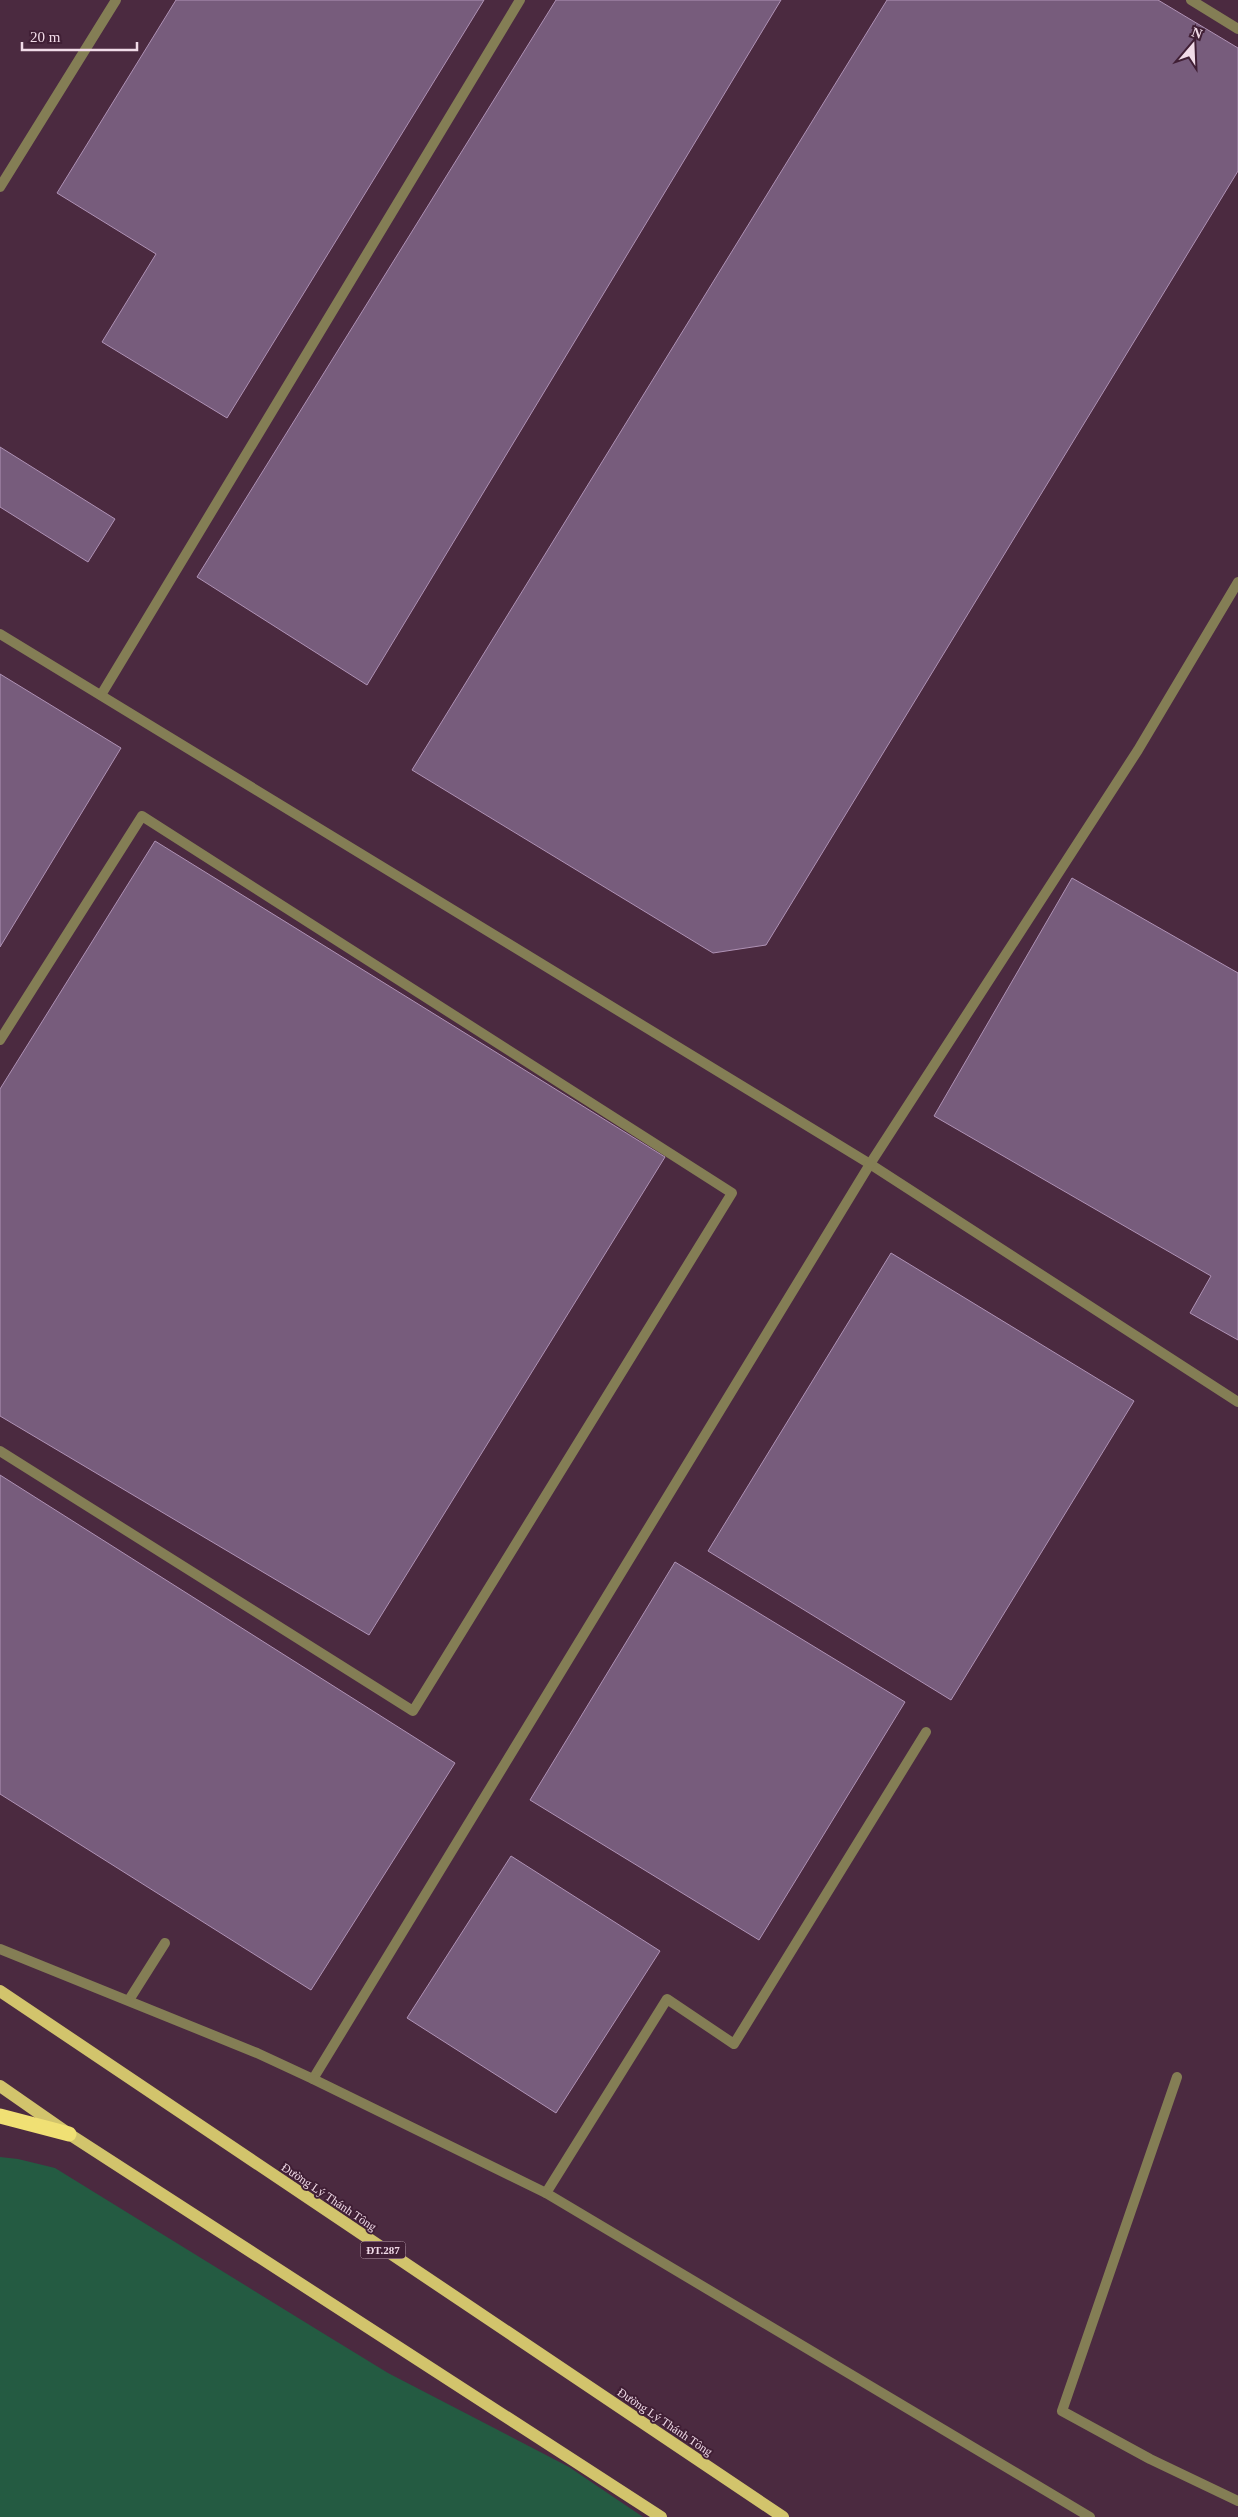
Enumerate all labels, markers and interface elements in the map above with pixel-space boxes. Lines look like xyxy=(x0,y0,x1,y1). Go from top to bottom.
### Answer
scale bar xyxy=(22,20,138,52)
north arrow xyxy=(1168,20,1218,70)
text: N xyxy=(1190,24,1204,42)
text: 20 m xyxy=(30,29,61,45)
street label: Đường Lý Thánh Tông xyxy=(279,2160,379,2234)
road number: ĐT.287 xyxy=(360,2242,406,2258)
street label: Đường Lý Thánh Tông xyxy=(615,2385,715,2459)

